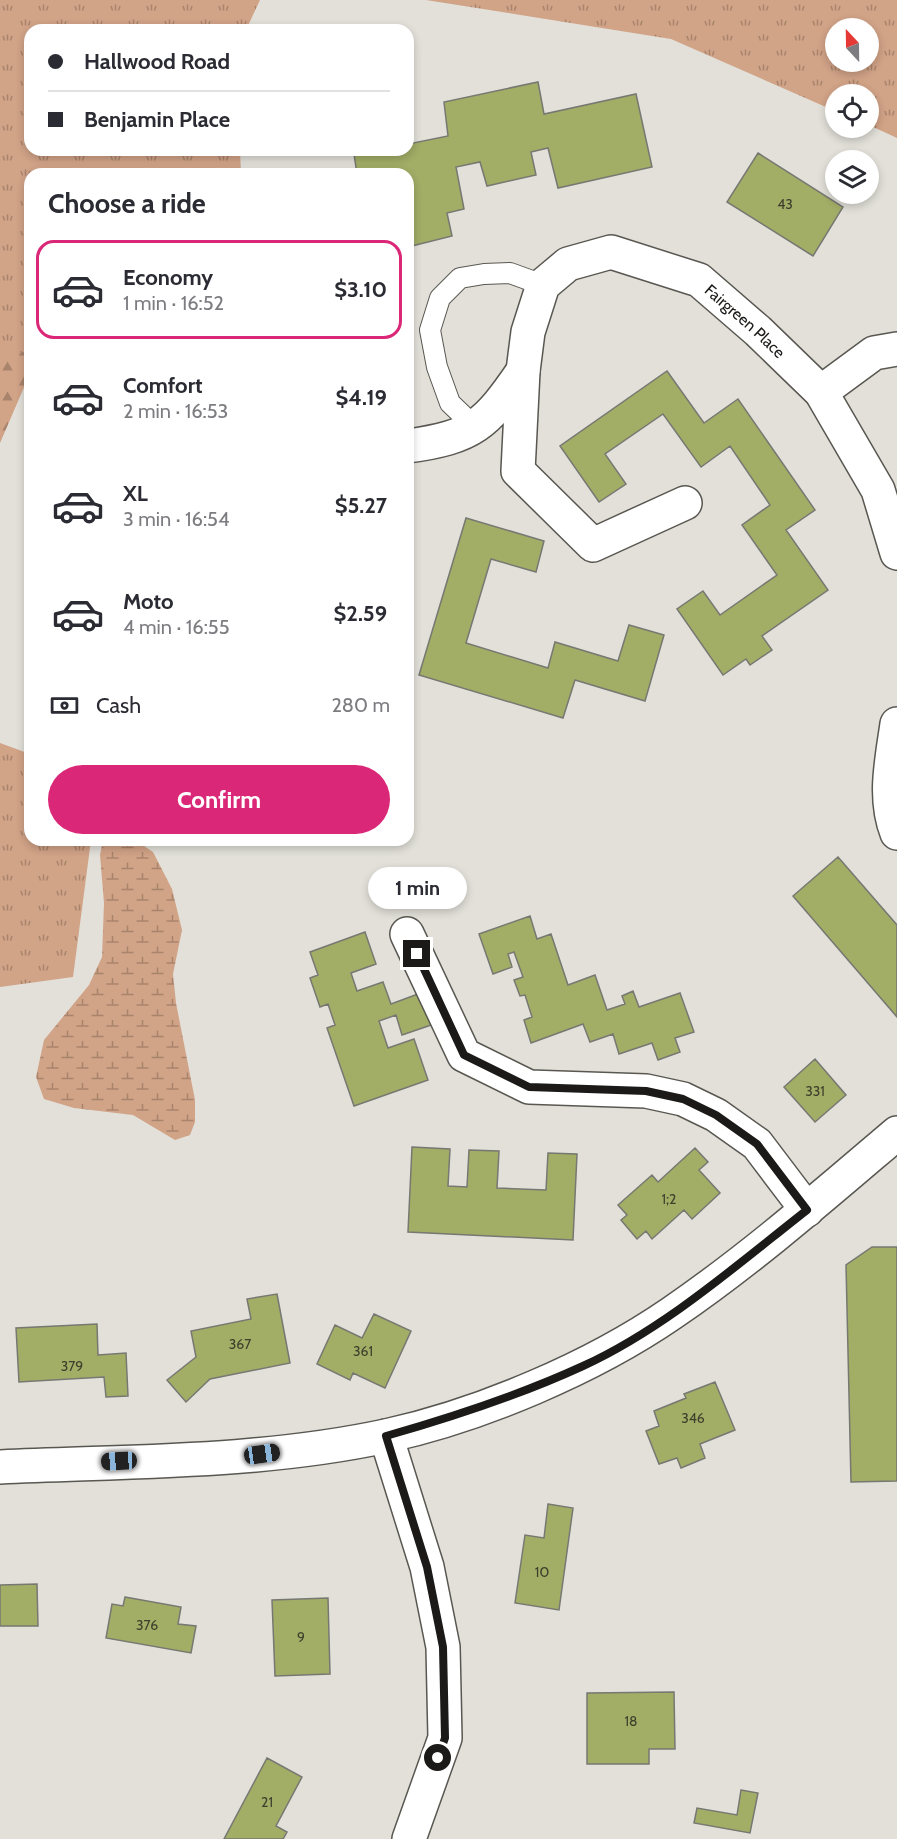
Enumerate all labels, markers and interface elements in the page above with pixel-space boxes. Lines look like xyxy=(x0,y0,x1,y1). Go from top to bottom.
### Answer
north arrow xyxy=(825,18,879,72)
map controls xyxy=(825,18,879,204)
text: Hallwood Road xyxy=(84,48,230,75)
button: locate xyxy=(825,84,879,138)
text: Benjamin Place xyxy=(84,106,230,133)
button: layers xyxy=(825,150,879,204)
text: Choose a ride xyxy=(48,187,206,220)
house number: 43 xyxy=(777,195,793,213)
icon: car xyxy=(51,263,105,317)
text: Economy xyxy=(123,264,213,291)
text: $3.10 xyxy=(334,276,387,303)
street label: Fairgreen Place xyxy=(701,280,789,362)
text: 1 min · 16:52 xyxy=(123,291,224,315)
icon: car xyxy=(51,371,105,425)
text: Comfort xyxy=(123,372,202,399)
text: $4.19 xyxy=(336,384,387,411)
text: 2 min · 16:53 xyxy=(123,399,228,423)
icon: car xyxy=(51,479,105,533)
text: XL xyxy=(123,480,148,507)
text: $5.27 xyxy=(335,492,387,519)
text: 3 min · 16:54 xyxy=(123,507,229,531)
icon: car xyxy=(51,587,105,641)
text: Moto xyxy=(123,588,174,615)
text: $2.59 xyxy=(334,600,387,627)
text: 4 min · 16:55 xyxy=(123,615,229,639)
icon: cash xyxy=(48,689,81,722)
text: Cash xyxy=(96,692,141,719)
text: 280 m xyxy=(331,693,390,717)
button: Confirm xyxy=(48,765,390,834)
callout: 1 min xyxy=(368,867,466,909)
text: 1 min xyxy=(395,876,440,900)
route end xyxy=(403,940,430,967)
house number: 331 xyxy=(805,1082,825,1100)
house number: 1;2 xyxy=(662,1190,676,1208)
house number: 367 xyxy=(229,1335,251,1353)
house number: 361 xyxy=(353,1342,373,1360)
house number: 379 xyxy=(61,1357,83,1375)
house number: 346 xyxy=(681,1409,705,1427)
car xyxy=(243,1443,281,1465)
car xyxy=(101,1451,137,1471)
house number: 10 xyxy=(535,1563,549,1581)
house number: 376 xyxy=(136,1616,158,1634)
house number: 9 xyxy=(297,1628,305,1646)
house number: 18 xyxy=(624,1712,638,1730)
route start xyxy=(424,1744,451,1771)
house number: 21 xyxy=(261,1793,273,1811)

